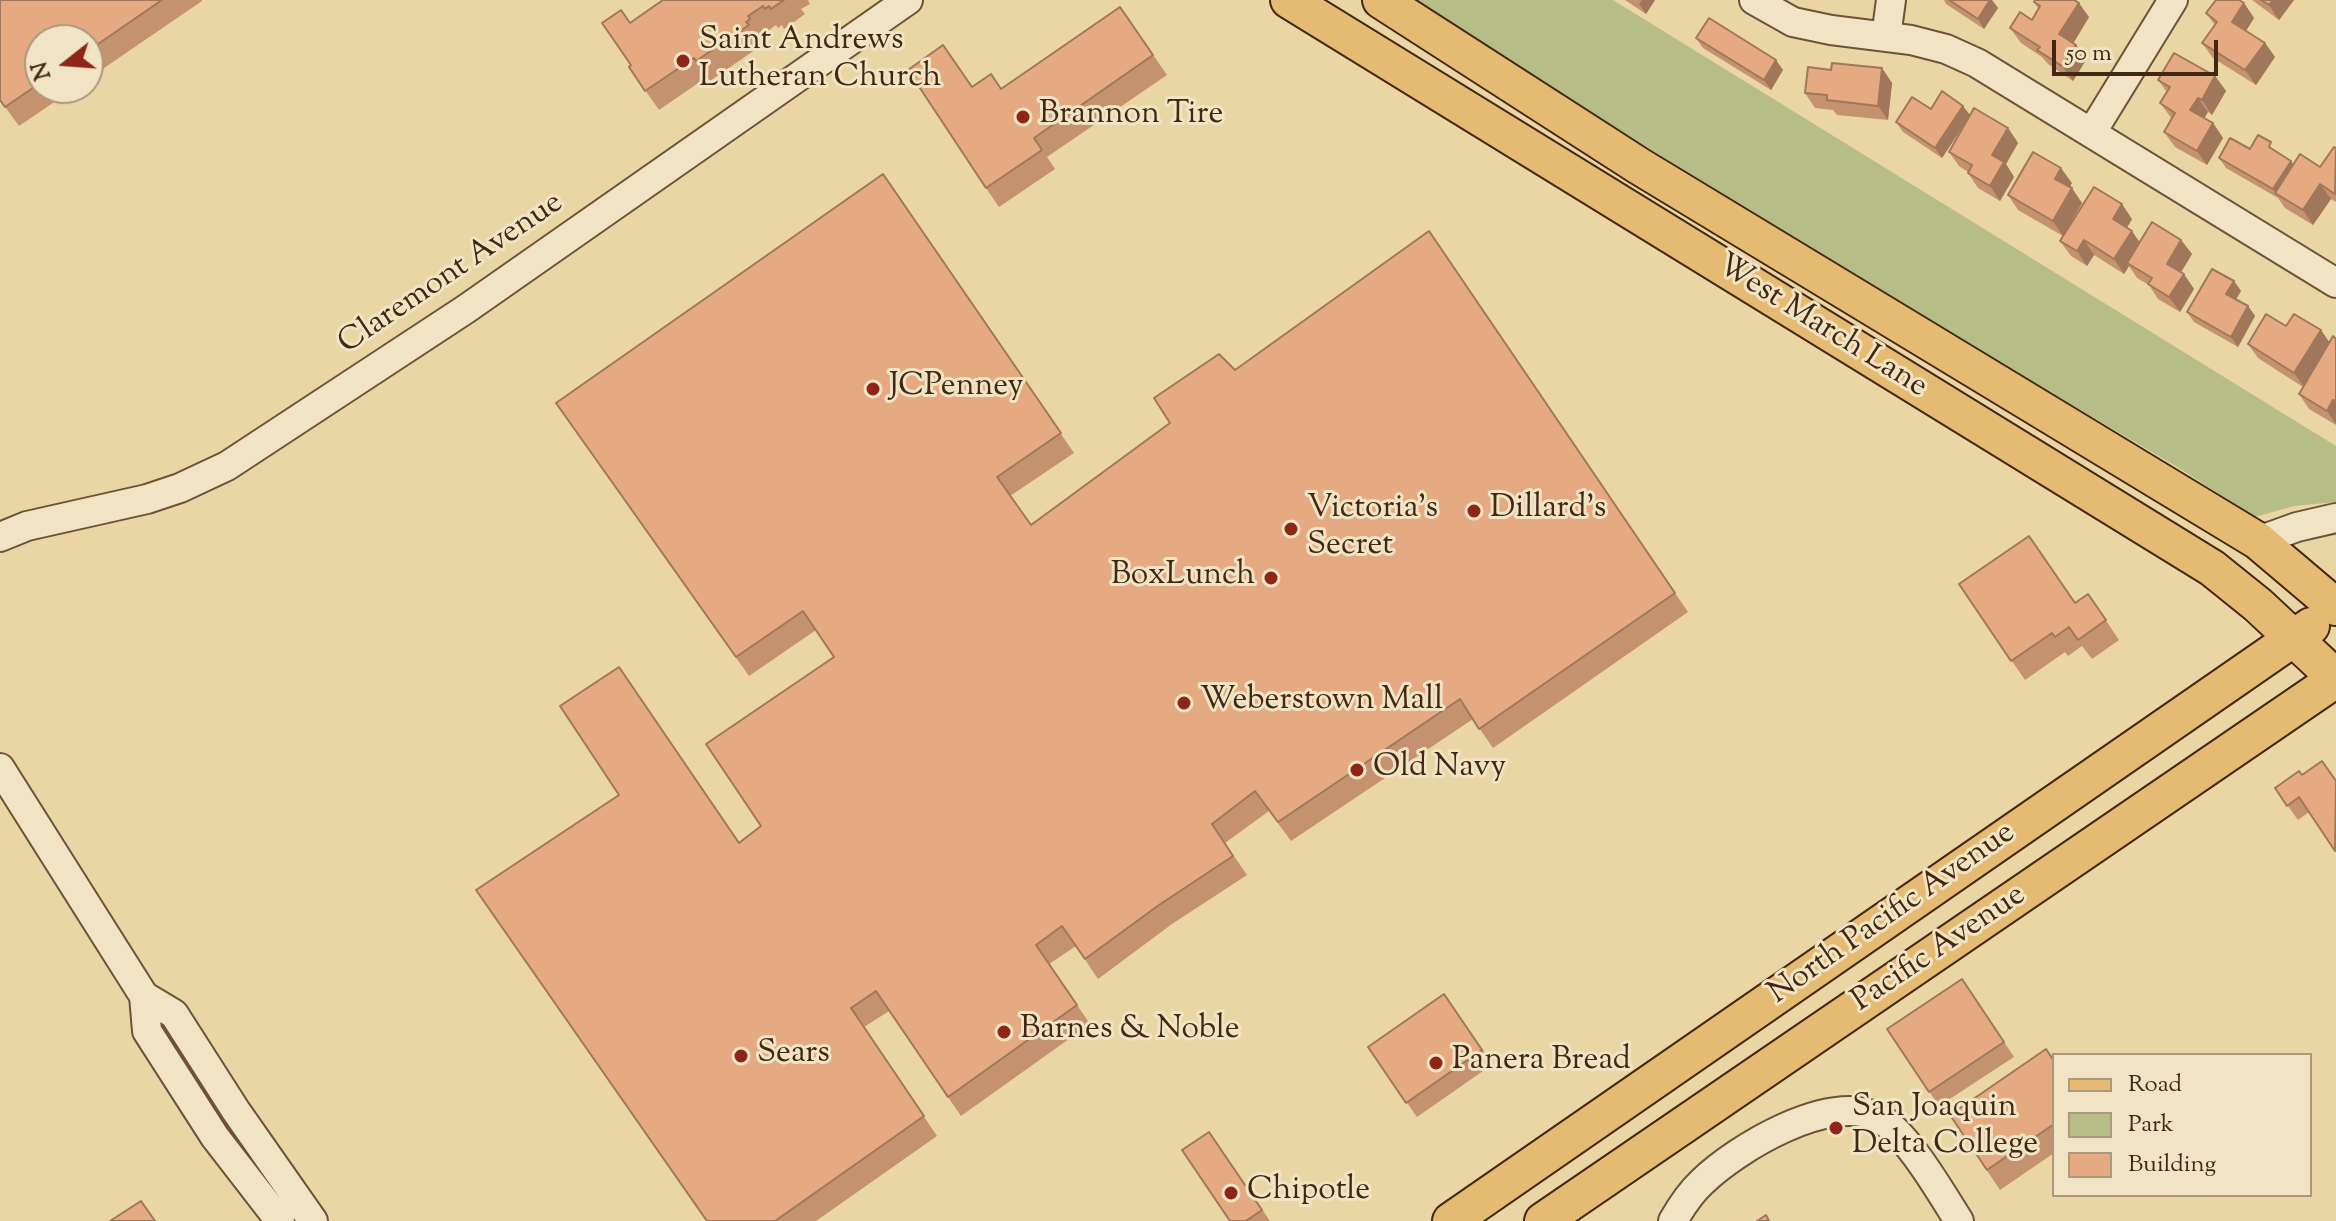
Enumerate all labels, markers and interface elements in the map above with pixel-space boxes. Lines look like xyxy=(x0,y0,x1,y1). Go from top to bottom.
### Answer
north arrow xyxy=(24,24,104,104)
place label: Saint Andrews Lutheran Church xyxy=(699,24,941,99)
scale bar xyxy=(2056,24,2222,74)
text: 50 m xyxy=(2066,37,2112,71)
marker: Saint Andrews Lutheran Church xyxy=(674,52,692,70)
text: N xyxy=(25,57,61,84)
place label: Brannon Tire xyxy=(1039,98,1223,136)
marker: Brannon Tire xyxy=(1014,108,1032,126)
street label: Claremont Avenue xyxy=(332,186,572,364)
street label: West March Lane xyxy=(1709,248,1933,408)
place label: JCPenney xyxy=(889,370,1024,408)
marker: JCPenney xyxy=(864,380,882,398)
place label: Victoria's Secret xyxy=(1307,492,1438,567)
place label: Dillard's xyxy=(1490,492,1606,530)
marker: Dillard's xyxy=(1465,502,1483,520)
marker: Victoria's Secret xyxy=(1282,520,1300,538)
place label: BoxLunch xyxy=(1111,559,1255,597)
marker: BoxLunch xyxy=(1262,569,1280,587)
place label: Weberstown Mall xyxy=(1200,684,1443,722)
marker: Weberstown Mall xyxy=(1175,694,1193,712)
place label: Old Navy xyxy=(1373,751,1506,789)
marker: Old Navy xyxy=(1348,761,1366,779)
street label: North Pacific Avenue xyxy=(1762,815,2024,1015)
street label: Pacific Avenue xyxy=(1846,878,2034,1022)
place label: Barnes & Noble xyxy=(1020,1013,1240,1051)
marker: Barnes & Noble xyxy=(995,1023,1013,1041)
place label: Sears xyxy=(757,1037,830,1075)
place label: Panera Bread xyxy=(1452,1044,1631,1082)
marker: Sears xyxy=(732,1047,750,1065)
legend xyxy=(2052,1053,2312,1197)
marker: Panera Bread xyxy=(1427,1054,1445,1072)
text: Road xyxy=(2128,1068,2182,1102)
place label: San Joaquin Delta College xyxy=(1852,1091,2038,1166)
text: Park xyxy=(2128,1108,2174,1142)
marker: San Joaquin Delta College xyxy=(1827,1119,1845,1137)
text: Building xyxy=(2128,1148,2216,1182)
place label: Chipotle xyxy=(1247,1174,1370,1212)
marker: Chipotle xyxy=(1222,1184,1240,1202)

